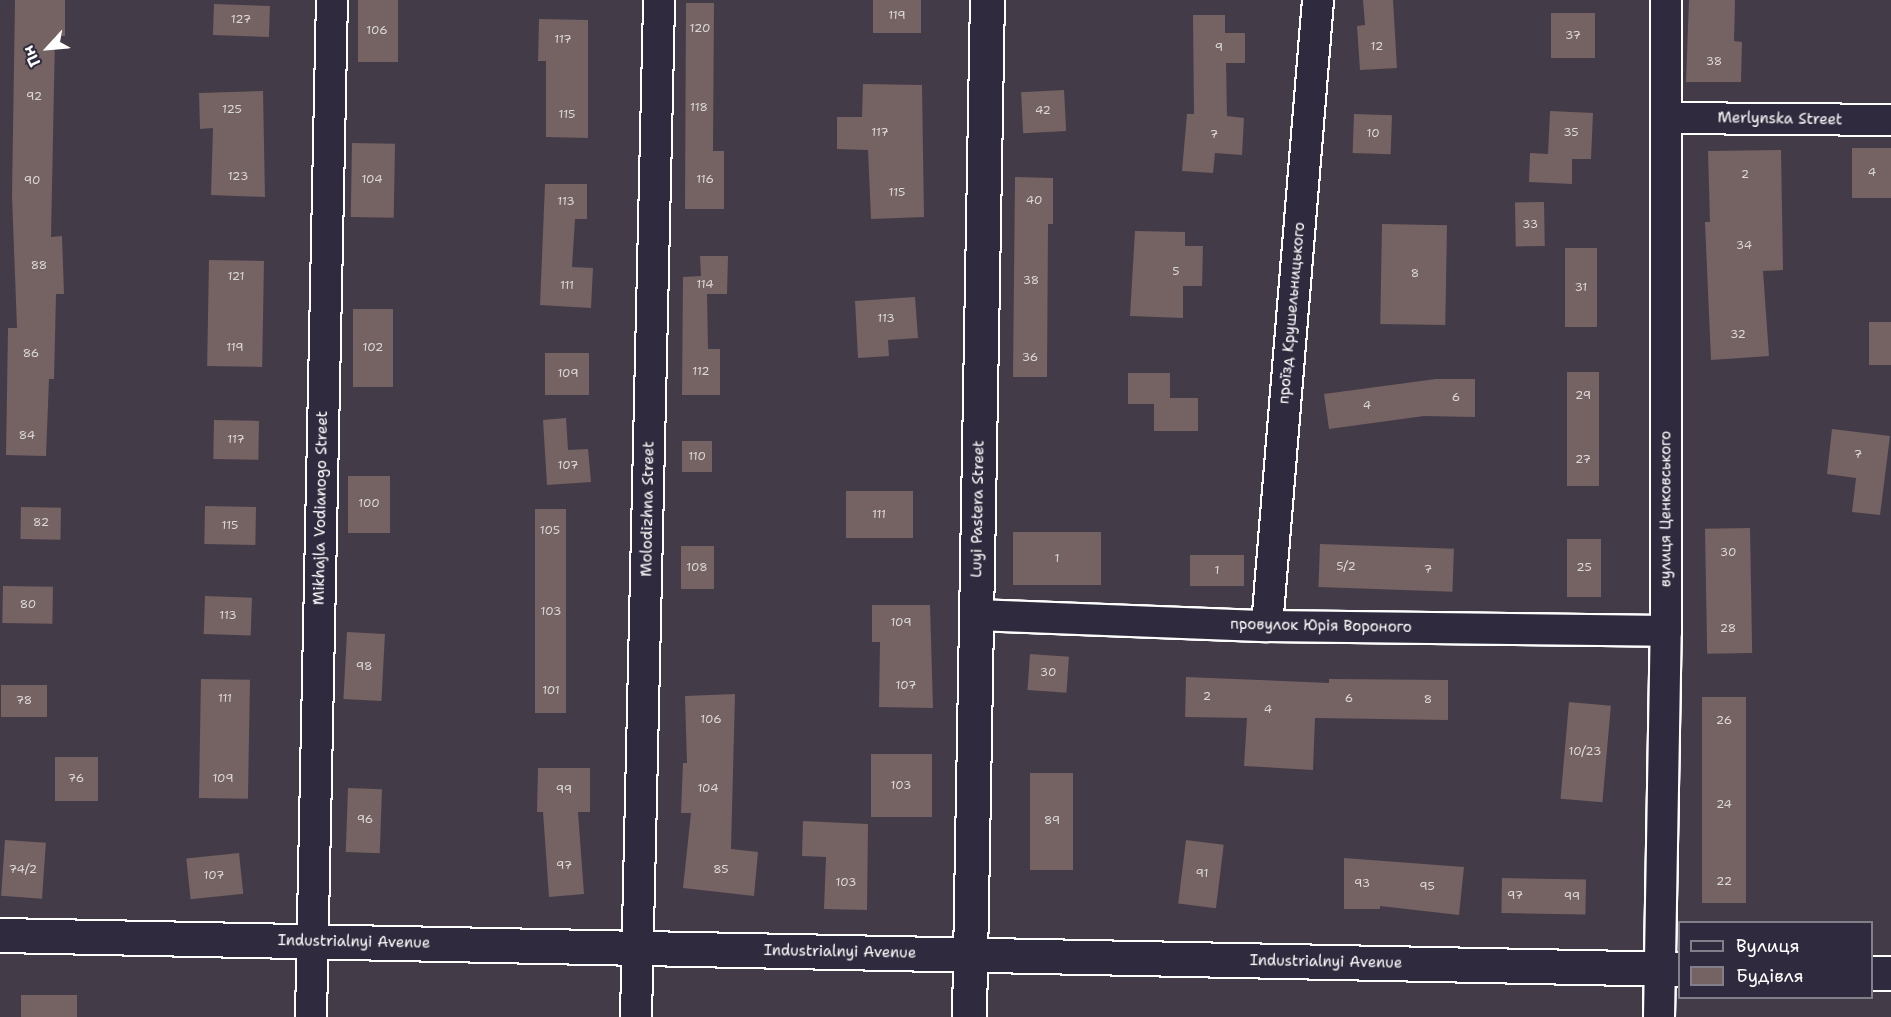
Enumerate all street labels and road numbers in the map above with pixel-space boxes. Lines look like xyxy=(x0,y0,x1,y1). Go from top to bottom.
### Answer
street label: Merlynska Street xyxy=(1717,109,1843,129)
street label: проїзд Крушельницького xyxy=(1275,221,1309,405)
street label: Mikhajla Vodianogo Street xyxy=(310,411,332,605)
street label: вулиця Ценковського xyxy=(1657,431,1675,587)
street label: Luyi Pastera Street xyxy=(968,440,988,578)
street label: Molodizhna Street xyxy=(638,441,658,577)
street label: провулок Юрія Вороного xyxy=(1230,615,1412,637)
street label: Industrialnyi Avenue xyxy=(278,932,430,952)
street label: Industrialnyi Avenue xyxy=(764,942,916,962)
street label: Industrialnyi Avenue xyxy=(1250,952,1402,972)

